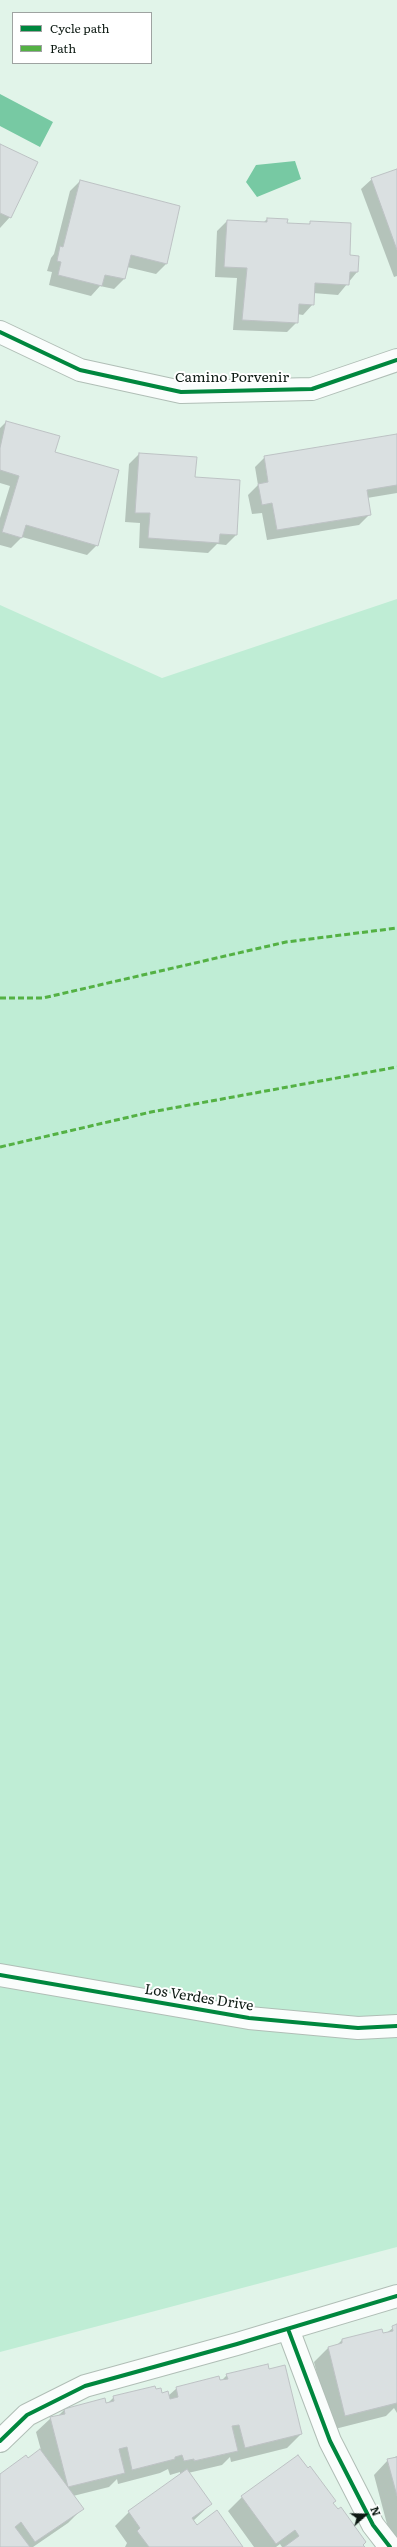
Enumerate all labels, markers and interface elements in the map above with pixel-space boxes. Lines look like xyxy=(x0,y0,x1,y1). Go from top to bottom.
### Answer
legend xyxy=(12,12,152,64)
text: Cycle path xyxy=(50,19,110,37)
text: Path xyxy=(50,39,76,57)
street label: Camino Porvenir xyxy=(175,370,289,386)
street label: Los Verdes Drive xyxy=(143,1981,255,2015)
north arrow xyxy=(345,2495,385,2535)
text: N xyxy=(367,2504,385,2518)

